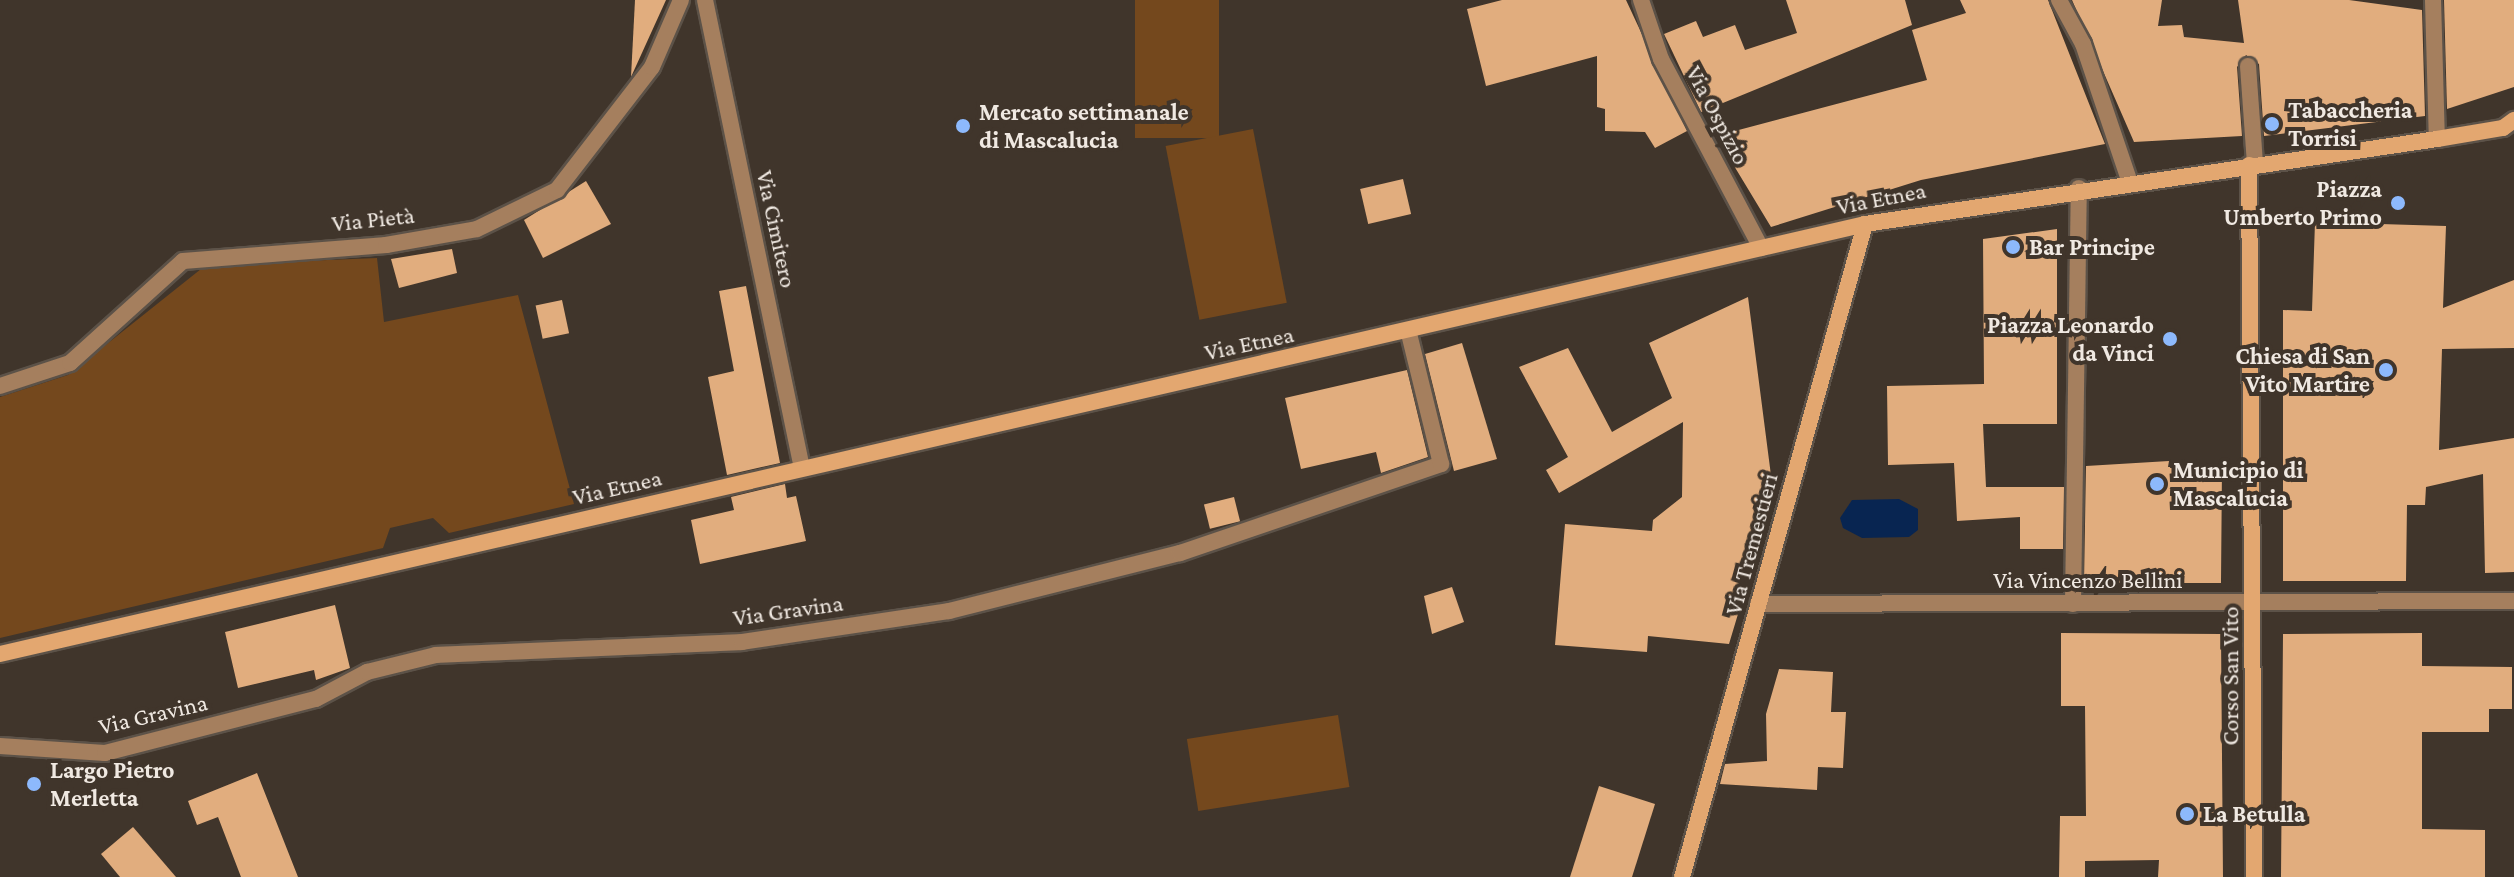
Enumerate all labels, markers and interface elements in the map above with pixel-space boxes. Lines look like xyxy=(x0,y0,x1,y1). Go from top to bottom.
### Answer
street label: Via Ospizio xyxy=(1680,61,1756,169)
place label: Tabaccheria Torrisi xyxy=(2288,96,2412,152)
place label: Mercato settimanale di Mascalucia xyxy=(979,98,1189,154)
marker: Tabaccheria Torrisi xyxy=(2263,115,2281,133)
marker: Mercato settimanale di Mascalucia xyxy=(954,117,972,135)
street label: Via Cimitero xyxy=(750,168,804,290)
street label: Via Etnea xyxy=(1834,175,1928,221)
place label: Piazza Umberto Primo xyxy=(2223,175,2382,231)
marker: Piazza Umberto Primo xyxy=(2389,194,2407,212)
street label: Via Pietà xyxy=(330,200,416,238)
place label: Bar Principe xyxy=(2029,233,2155,261)
marker: Bar Principe xyxy=(2004,238,2022,256)
place label: Piazza Leonardo da Vinci xyxy=(1987,311,2154,367)
street label: Via Etnea xyxy=(1202,320,1296,366)
marker: Piazza Leonardo da Vinci xyxy=(2161,330,2179,348)
place label: Chiesa di San Vito Martire xyxy=(2235,342,2370,398)
marker: Chiesa di San Vito Martire xyxy=(2377,361,2395,379)
place label: Municipio di Mascalucia xyxy=(2173,456,2303,512)
street label: Via Etnea xyxy=(570,463,664,511)
street label: Via Tremestieri xyxy=(1718,470,1784,618)
marker: Municipio di Mascalucia xyxy=(2148,475,2166,493)
street label: Via Vincenzo Bellini xyxy=(1993,566,2183,594)
street label: Via Gravina xyxy=(731,588,845,632)
street label: Corso San Vito xyxy=(2216,606,2244,746)
street label: Via Gravina xyxy=(96,688,210,740)
place label: Largo Pietro Merletta xyxy=(50,756,174,812)
marker: Largo Pietro Merletta xyxy=(25,775,43,793)
place label: La Betulla xyxy=(2203,800,2305,828)
marker: La Betulla xyxy=(2178,805,2196,823)

